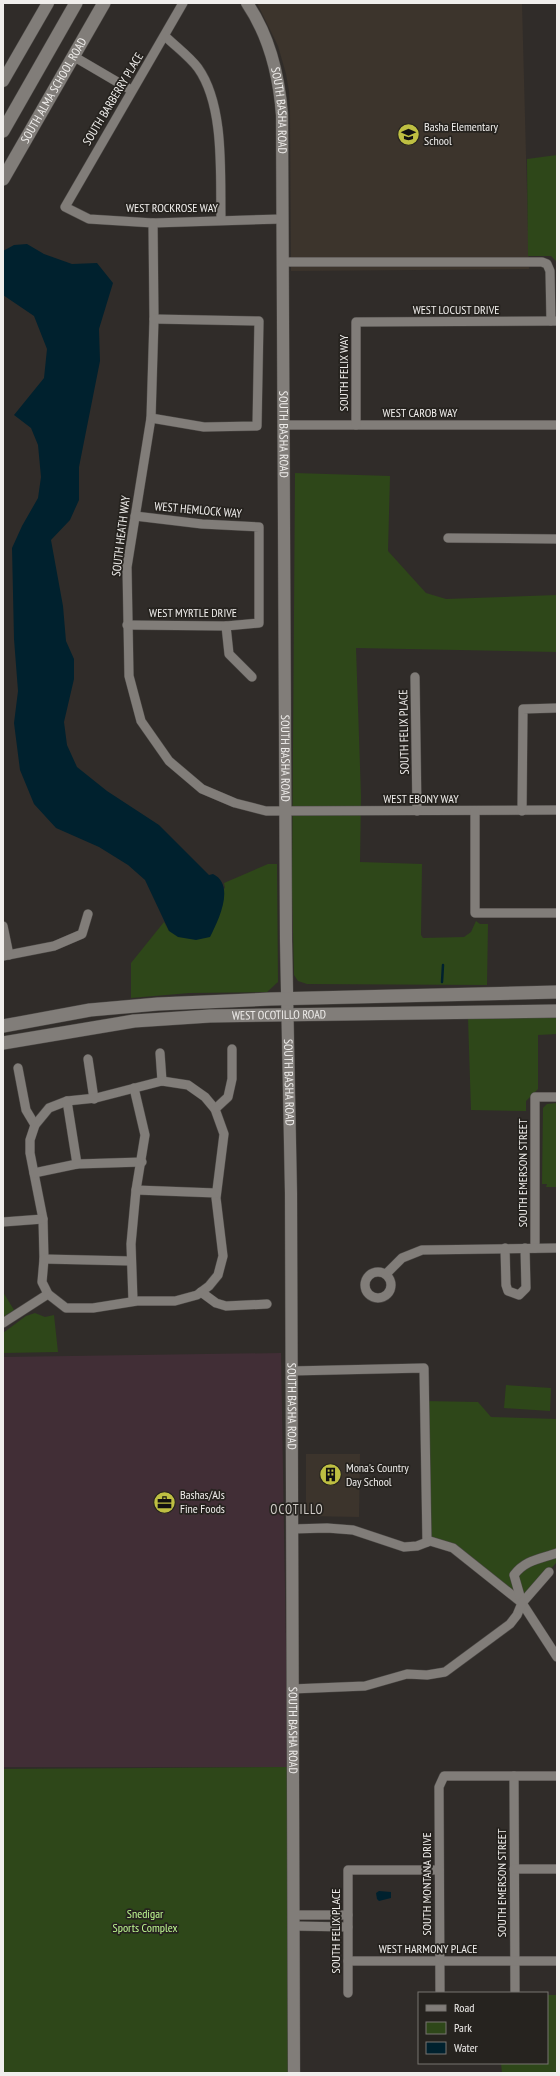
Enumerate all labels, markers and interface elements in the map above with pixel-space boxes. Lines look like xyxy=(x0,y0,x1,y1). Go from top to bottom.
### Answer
street label: SOUTH ALMA SCHOOL ROAD xyxy=(17,35,90,146)
street label: SOUTH BARBERRY PLACE xyxy=(79,50,146,148)
street label: SOUTH BASHA ROAD xyxy=(268,66,290,154)
place label: Basha Elementary School xyxy=(424,119,498,148)
school or university icon: Basha Elementary School xyxy=(395,121,421,147)
street label: WEST ROCKROSE WAY xyxy=(126,200,219,215)
street label: WEST LOCUST DRIVE xyxy=(413,302,499,317)
street label: SOUTH FELIX WAY xyxy=(336,334,351,411)
street label: SOUTH BASHA ROAD xyxy=(276,391,292,478)
street label: WEST CAROB WAY xyxy=(383,405,458,420)
street label: SOUTH HEATH WAY xyxy=(108,494,133,577)
street label: WEST HEMLOCK WAY xyxy=(154,498,243,521)
street label: WEST MYRTLE DRIVE xyxy=(149,605,237,620)
street label: SOUTH FELIX PLACE xyxy=(395,689,412,775)
street label: SOUTH BASHA ROAD xyxy=(278,715,293,802)
street label: WEST EBONY WAY xyxy=(383,791,459,806)
street label: WEST OCOTILLO ROAD xyxy=(232,1006,326,1023)
street label: SOUTH BASHA ROAD xyxy=(281,1039,298,1126)
street label: SOUTH EMERSON STREET xyxy=(515,1118,530,1227)
street label: SOUTH BASHA ROAD xyxy=(285,1363,300,1450)
place label: Mona's Country Day School xyxy=(346,1460,409,1489)
building icon: Mona's Country Day School xyxy=(317,1462,343,1488)
place label: Bashas/AJs Fine Foods xyxy=(180,1487,225,1516)
office icon: Bashas/AJs Fine Foods xyxy=(151,1489,177,1515)
district label: OCOTILLO xyxy=(270,1501,324,1518)
street label: SOUTH BASHA ROAD xyxy=(286,1687,301,1774)
street label: SOUTH EMERSON STREET xyxy=(494,1828,509,1937)
street label: SOUTH MONTANA DRIVE xyxy=(419,1832,434,1936)
street label: SOUTH FELIX PLACE xyxy=(328,1889,343,1974)
park label: Snedigar Sports Complex xyxy=(113,1906,177,1935)
street label: WEST HARMONY PLACE xyxy=(379,1941,477,1956)
legend xyxy=(418,1992,548,2064)
text: Road xyxy=(454,2000,474,2015)
text: Park xyxy=(454,2020,472,2035)
text: Water xyxy=(454,2040,479,2055)

